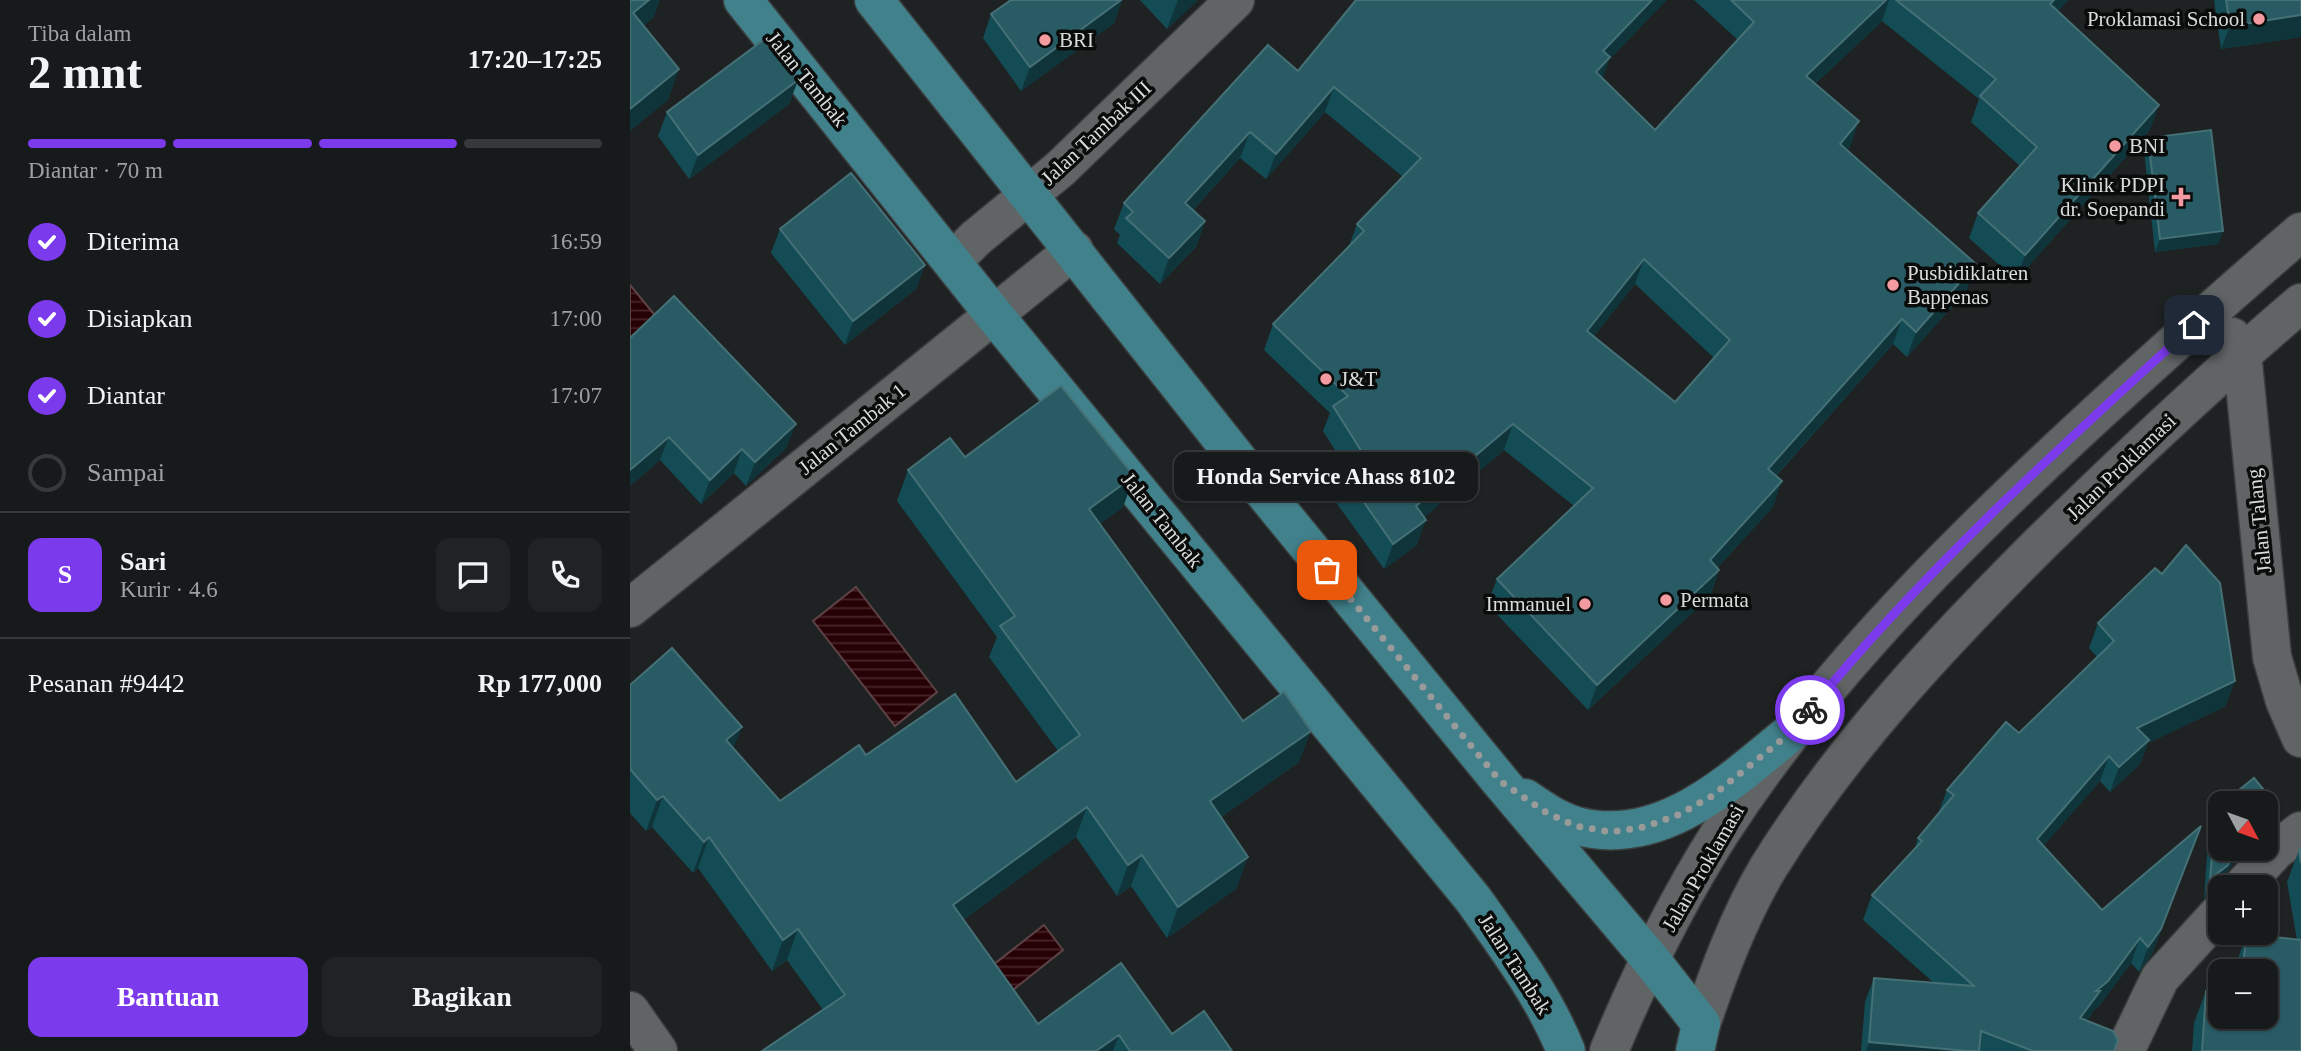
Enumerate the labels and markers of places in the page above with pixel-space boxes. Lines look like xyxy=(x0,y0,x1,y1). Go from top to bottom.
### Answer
place label: Proklamasi School xyxy=(2087,7,2245,31)
marker: Proklamasi School xyxy=(2251,11,2267,27)
place label: BRI xyxy=(1059,28,1094,52)
marker: BRI xyxy=(1037,32,1053,48)
place label: BNI xyxy=(2129,134,2165,158)
marker: BNI xyxy=(2107,138,2123,154)
place label: Klinik PDPI dr. Soepandi xyxy=(2060,173,2165,221)
marker: Klinik PDPI dr. Soepandi xyxy=(2171,187,2191,207)
place label: Pusbidiklatren Bappenas xyxy=(1907,261,2029,309)
marker: Pusbidiklatren Bappenas xyxy=(1885,277,1901,293)
pin xyxy=(2164,295,2224,355)
place label: J&T xyxy=(1340,367,1378,391)
marker: J&T xyxy=(1318,371,1334,387)
callout: Honda Service Ahass 8102 xyxy=(1175,451,1479,500)
pin xyxy=(1297,540,1357,600)
place label: Permata xyxy=(1680,588,1749,612)
place label: Immanuel xyxy=(1486,592,1571,616)
marker: Permata xyxy=(1658,592,1674,608)
marker: Immanuel xyxy=(1577,596,1593,612)

